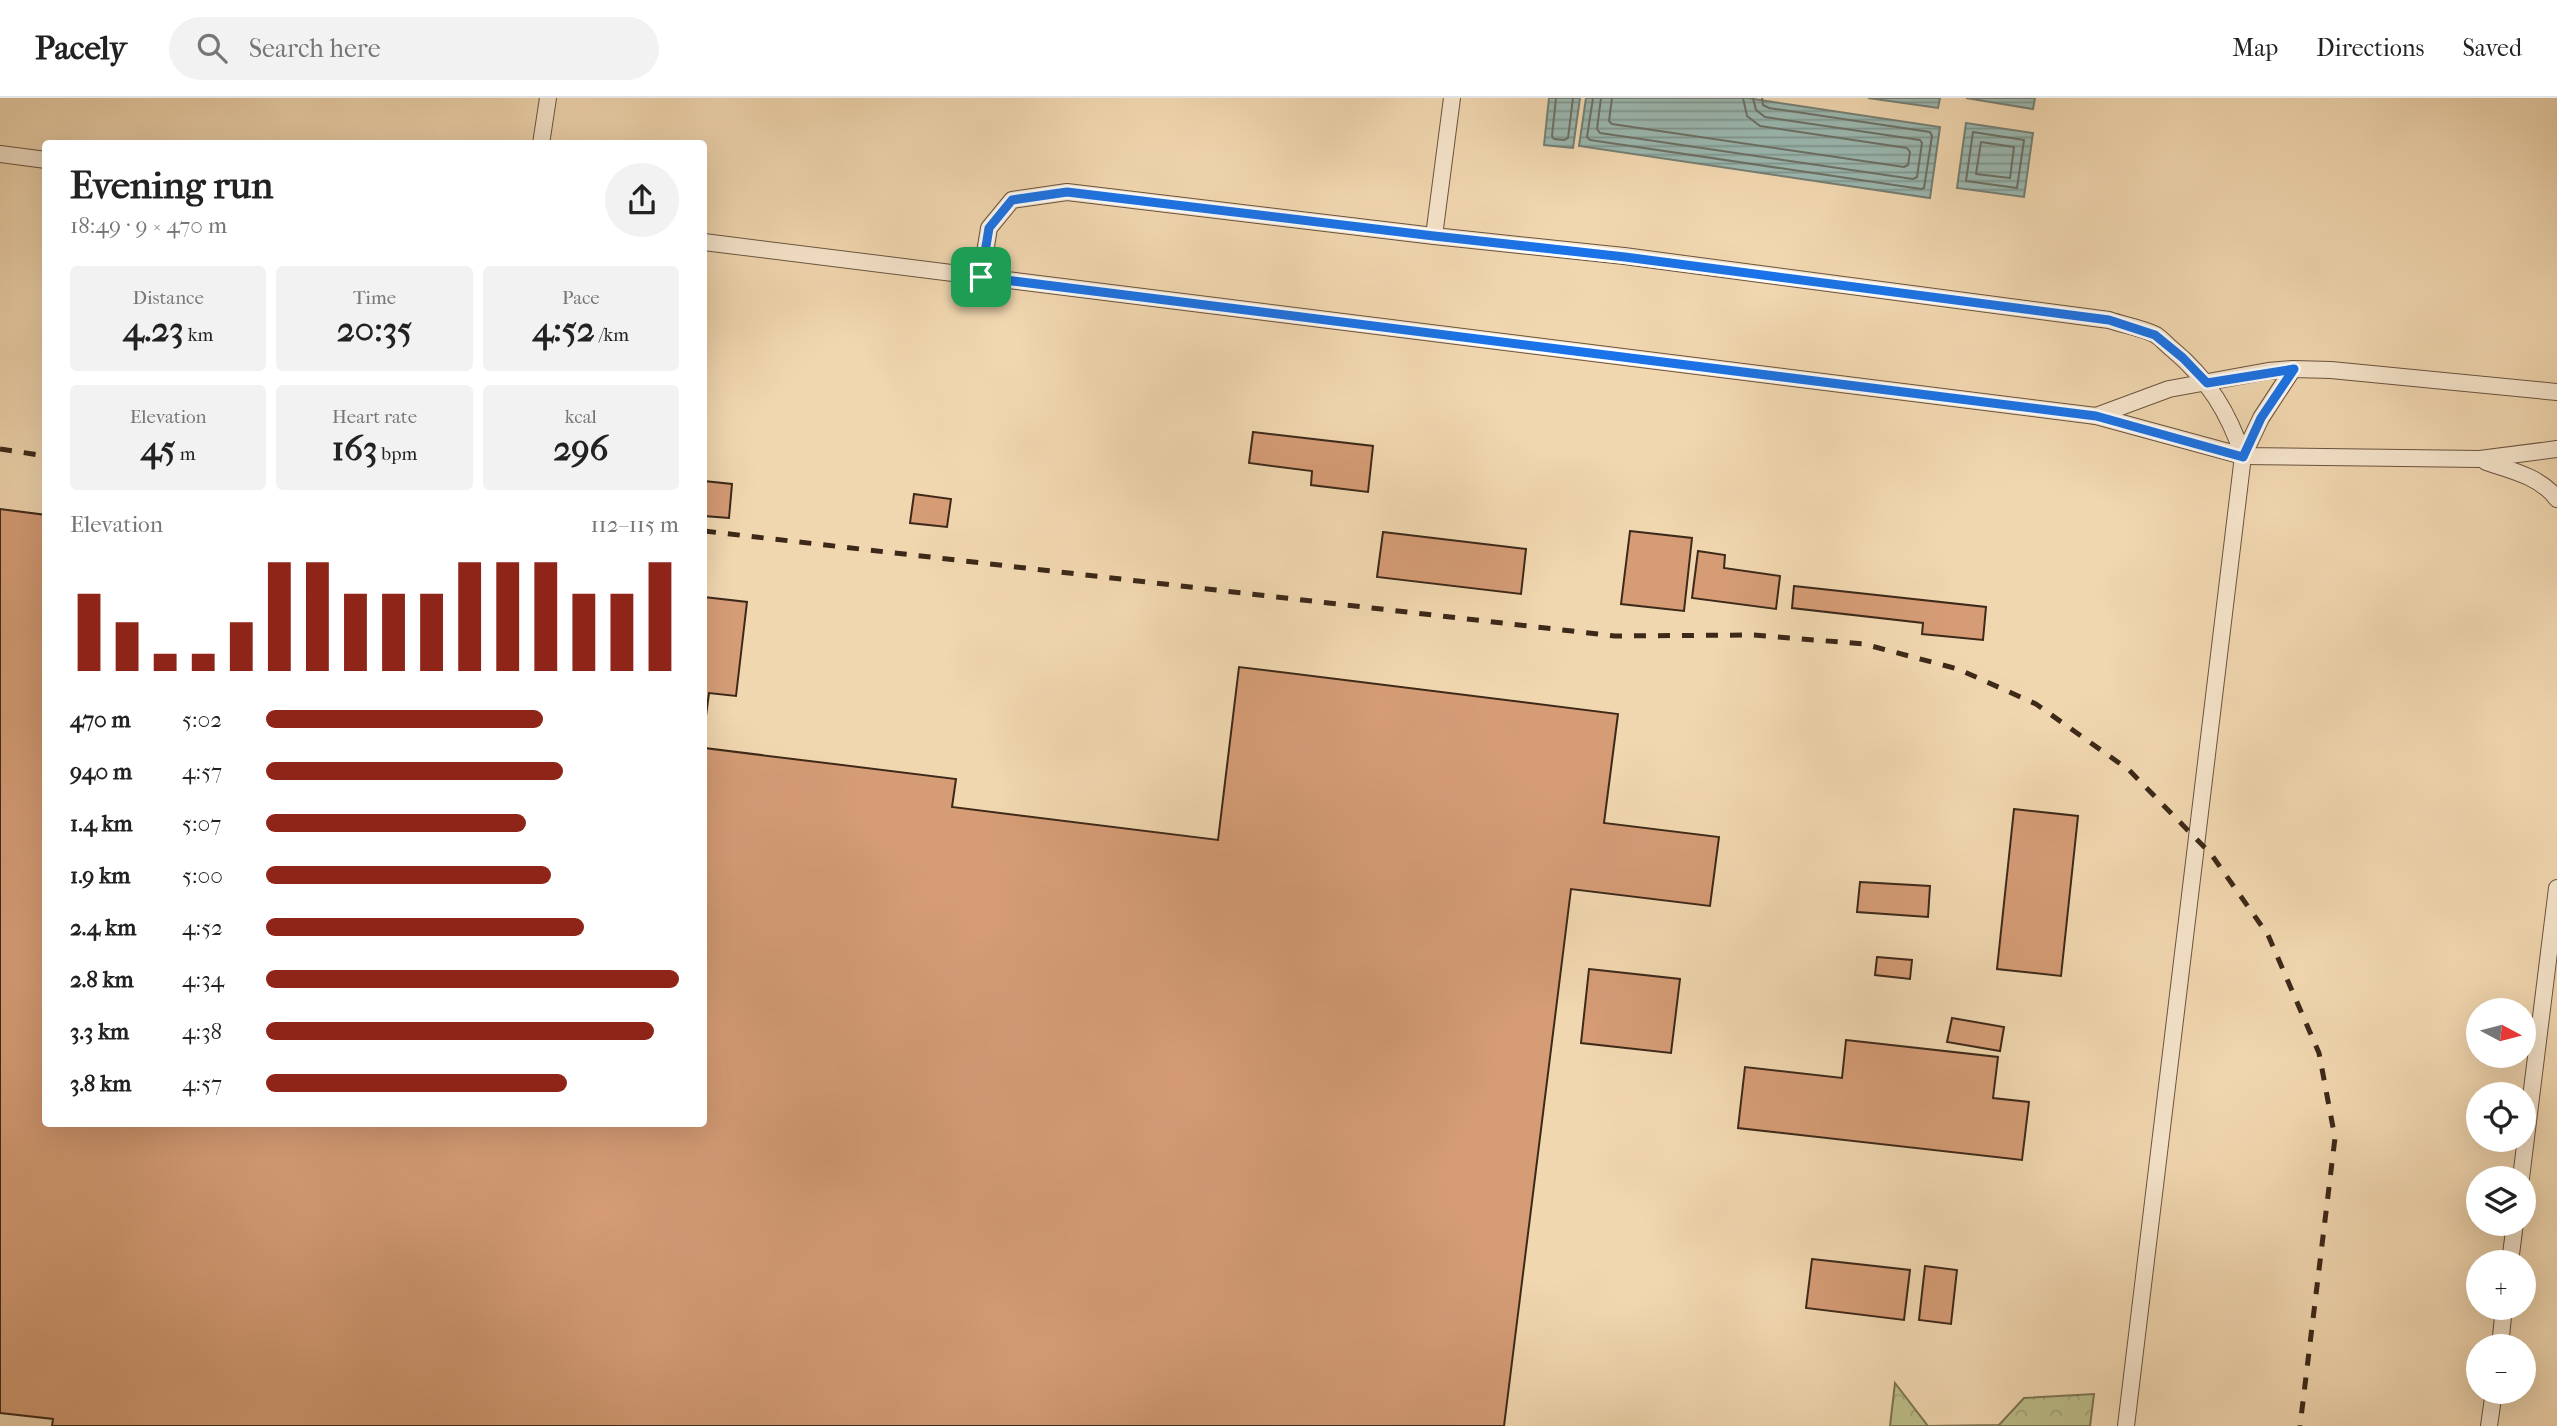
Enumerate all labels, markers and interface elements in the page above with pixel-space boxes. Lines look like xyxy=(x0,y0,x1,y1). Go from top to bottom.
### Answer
search box xyxy=(169,17,659,80)
text: Pacely xyxy=(35,29,127,68)
icon: search xyxy=(193,29,231,67)
text: Search here xyxy=(249,33,381,64)
text: Map xyxy=(2232,34,2278,62)
text: Directions xyxy=(2316,34,2424,62)
text: Saved xyxy=(2462,34,2522,62)
text: Evening run xyxy=(70,163,273,208)
button: share xyxy=(605,163,679,237)
text: 18:49 · 9 × 470 m xyxy=(70,212,227,239)
pin xyxy=(951,247,1011,307)
icon: arrive xyxy=(962,258,1000,296)
text: Distance xyxy=(132,287,204,309)
text: Time xyxy=(353,287,396,309)
text: Pace xyxy=(562,287,600,309)
text: 4.23 xyxy=(123,309,184,350)
text: 20:35 xyxy=(337,309,412,350)
text: 4:52 xyxy=(533,309,595,350)
text: km xyxy=(184,324,213,346)
text: /km xyxy=(595,324,629,346)
text: Elevation xyxy=(130,406,207,428)
text: Heart rate xyxy=(332,406,417,428)
text: kcal xyxy=(565,406,597,428)
text: 45 xyxy=(141,428,176,469)
text: 163 xyxy=(332,428,377,469)
text: 296 xyxy=(553,428,608,469)
text: m xyxy=(176,443,196,465)
text: bpm xyxy=(377,443,417,465)
text: Elevation xyxy=(70,511,163,538)
text: 112–115 m xyxy=(590,511,679,538)
text: 470 m xyxy=(70,706,131,733)
text: 5:02 xyxy=(182,706,222,733)
text: 940 m xyxy=(70,758,132,785)
text: 4:57 xyxy=(182,758,222,785)
text: 1.4 km xyxy=(70,810,133,837)
text: 5:07 xyxy=(182,810,221,837)
text: 1.9 km xyxy=(70,862,130,889)
text: 5:00 xyxy=(182,862,223,889)
text: 2.4 km xyxy=(70,914,136,941)
text: 4:52 xyxy=(182,914,223,941)
text: 2.8 km xyxy=(70,966,134,993)
text: 4:34 xyxy=(182,966,224,993)
north arrow xyxy=(2466,998,2536,1068)
map controls xyxy=(2466,998,2536,1404)
text: 3.3 km xyxy=(70,1018,129,1045)
text: 4:38 xyxy=(182,1018,222,1045)
text: 3.8 km xyxy=(70,1070,131,1097)
text: 4:57 xyxy=(182,1070,222,1097)
button: locate xyxy=(2466,1082,2536,1152)
button: layers xyxy=(2466,1166,2536,1236)
button: + xyxy=(2466,1250,2536,1320)
button: − xyxy=(2466,1334,2536,1404)

